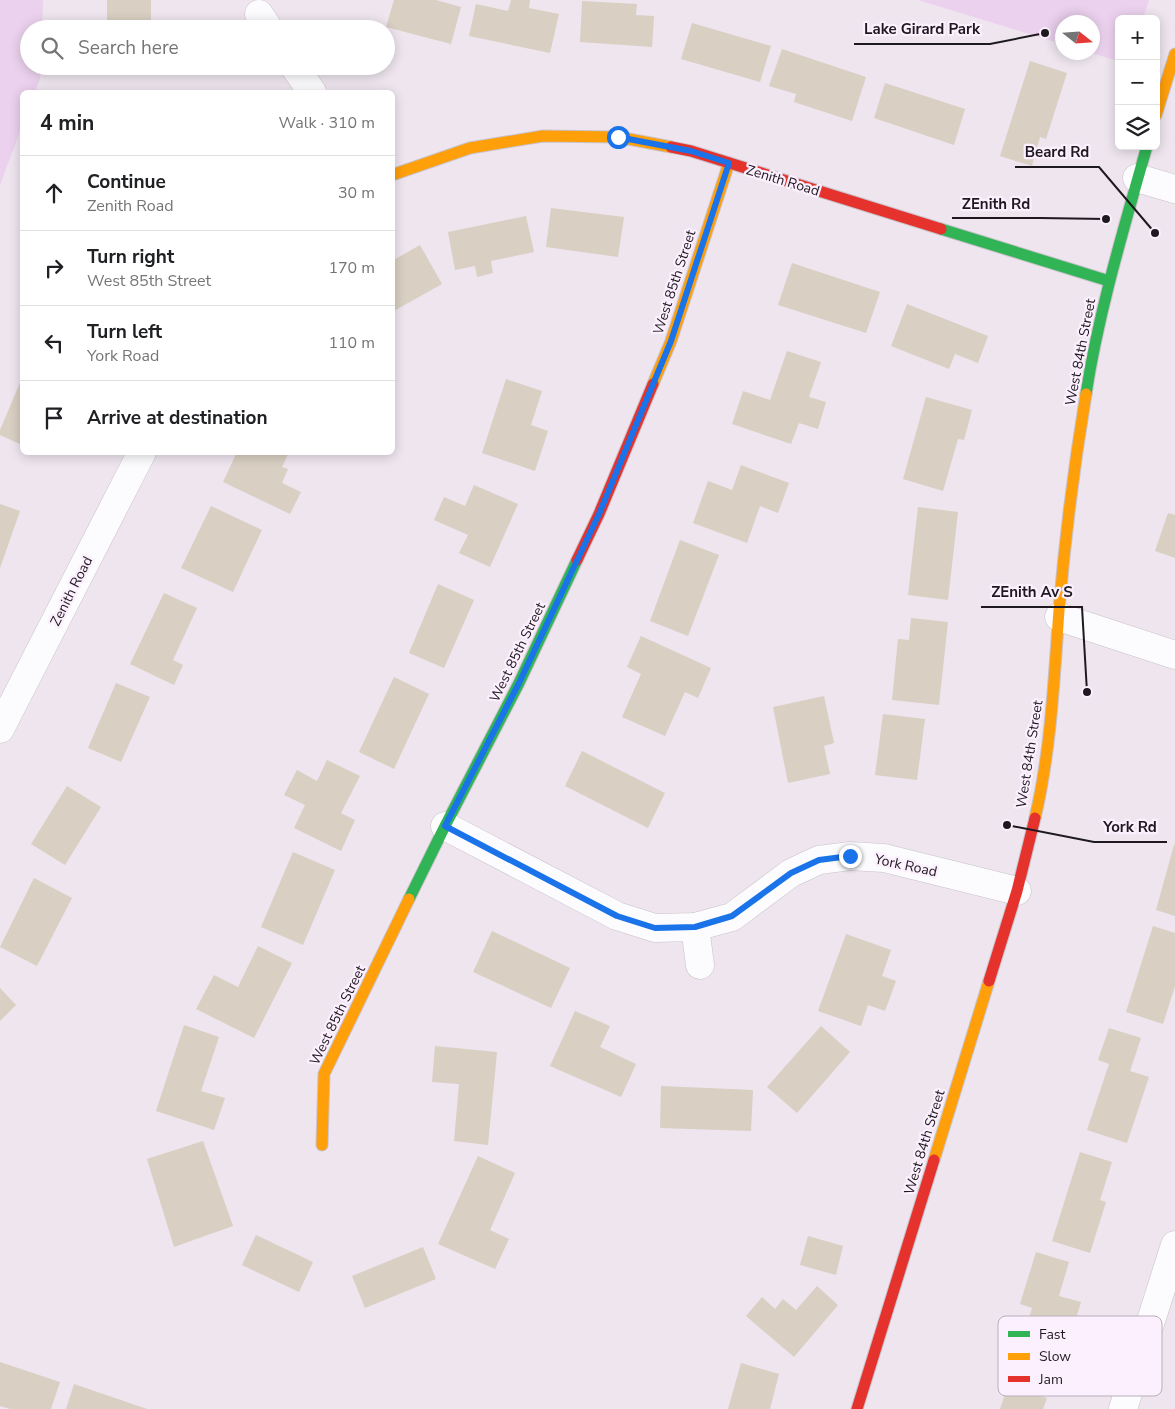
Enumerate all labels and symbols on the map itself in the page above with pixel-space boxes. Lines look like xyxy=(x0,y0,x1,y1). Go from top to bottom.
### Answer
callout: Lake Girard Park xyxy=(854,14,990,44)
north arrow xyxy=(1055,15,1100,60)
text: Lake Girard Park xyxy=(864,19,981,39)
route start xyxy=(607,126,630,149)
callout: Beard Rd xyxy=(1015,137,1099,167)
text: Beard Rd xyxy=(1025,142,1089,162)
street label: Zenith Road xyxy=(744,160,822,201)
callout: ZEnith Rd xyxy=(952,188,1040,218)
text: ZEnith Rd xyxy=(962,194,1030,214)
street label: West 85th Street xyxy=(649,227,700,337)
street label: West 84th Street xyxy=(1061,297,1100,407)
street label: Zenith Road xyxy=(46,553,97,629)
callout: ZEnith Av S xyxy=(981,577,1082,607)
text: ZEnith Av S xyxy=(991,582,1073,602)
street label: West 85th Street xyxy=(485,599,550,705)
street label: West 84th Street xyxy=(1012,699,1047,809)
callout: York Rd xyxy=(1094,812,1167,842)
text: York Rd xyxy=(1102,817,1157,837)
route end xyxy=(839,845,862,868)
street label: York Road xyxy=(872,849,939,881)
street label: West 85th Street xyxy=(305,962,370,1068)
street label: West 84th Street xyxy=(900,1087,949,1197)
legend xyxy=(998,1316,1162,1396)
text: Fast xyxy=(1039,1325,1065,1344)
text: Slow xyxy=(1039,1347,1071,1366)
text: Jam xyxy=(1038,1370,1063,1389)

